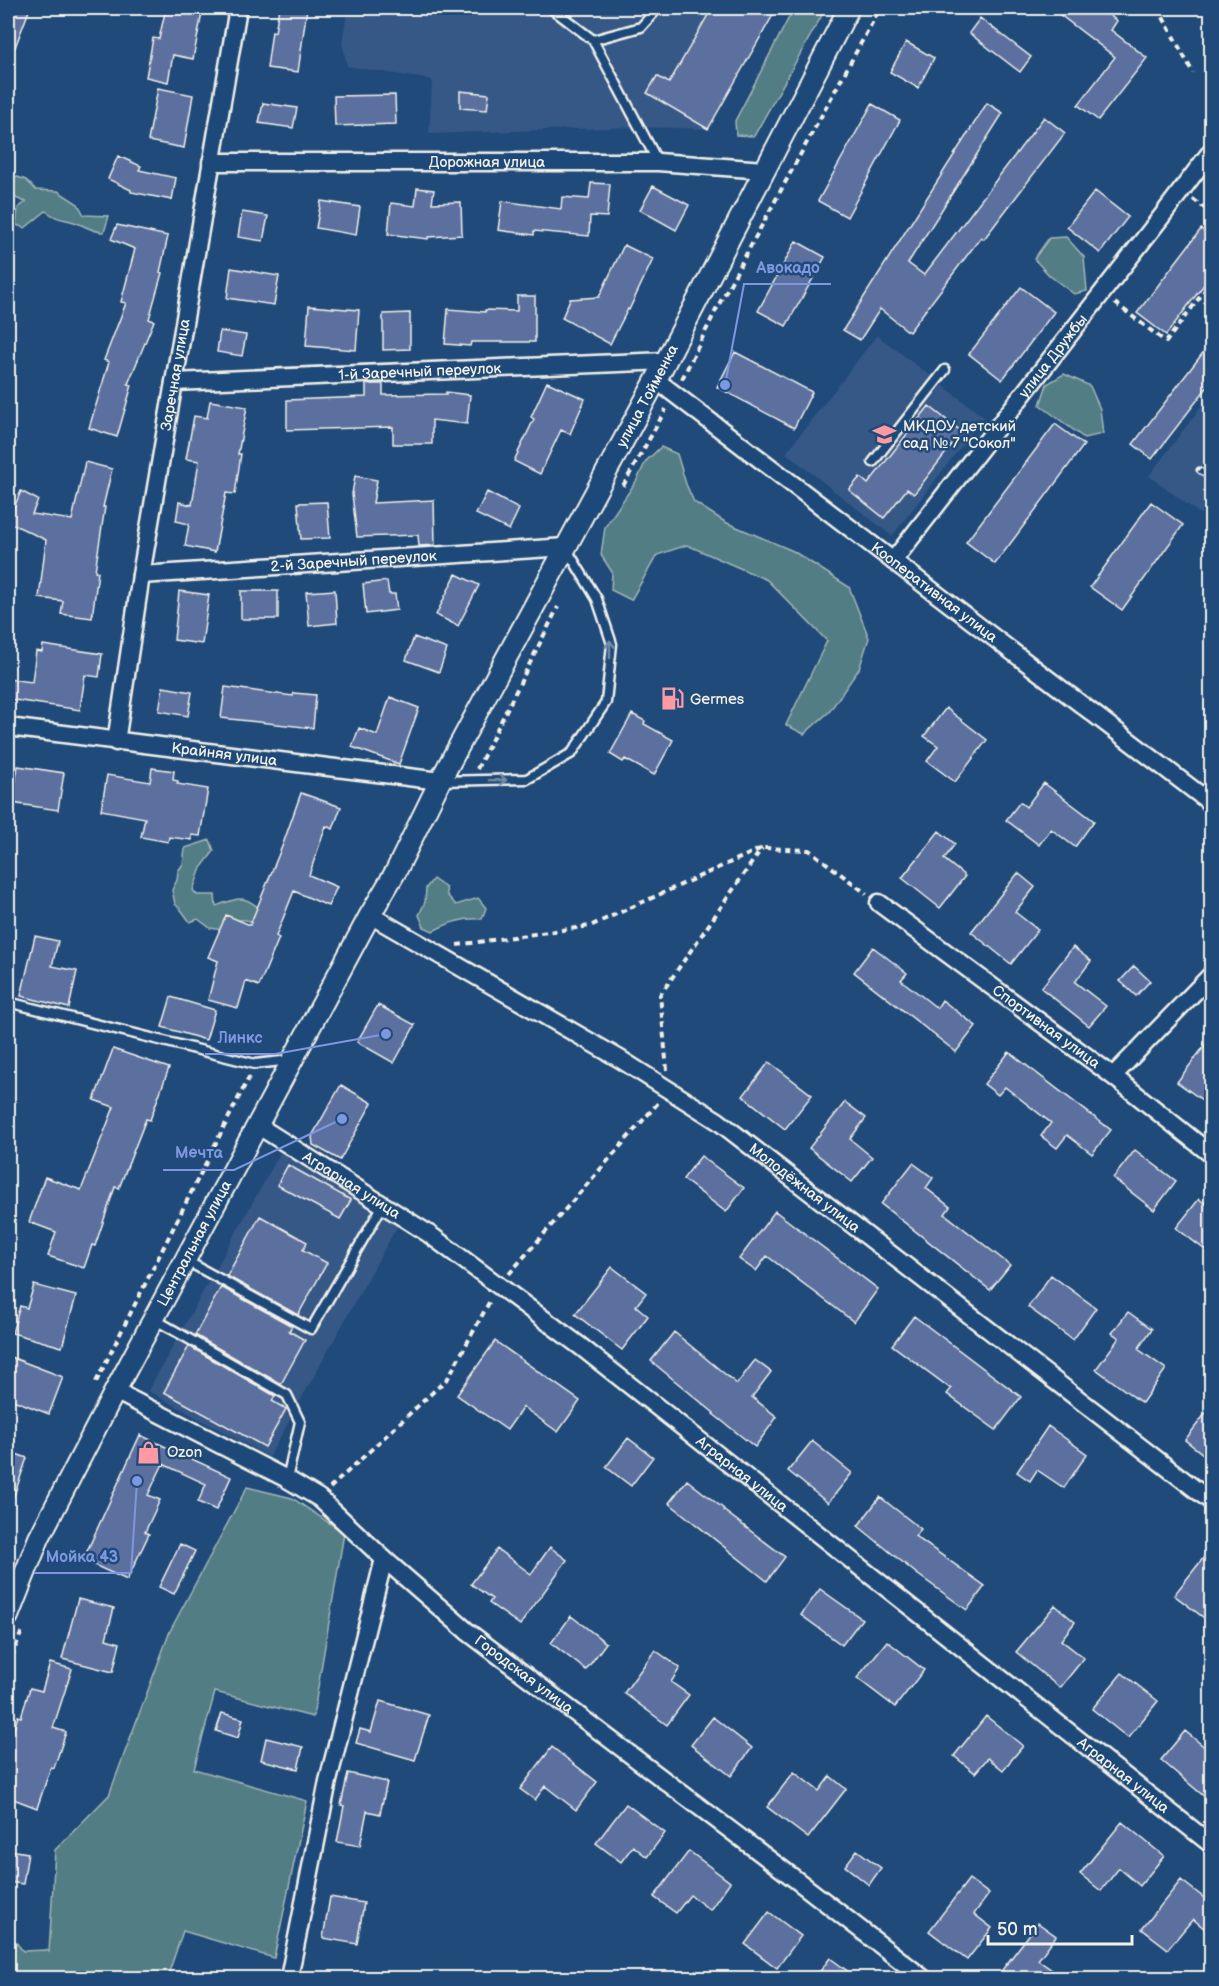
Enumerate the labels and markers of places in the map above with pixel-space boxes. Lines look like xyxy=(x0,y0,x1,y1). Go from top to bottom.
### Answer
callout: Авокадо xyxy=(744,250,831,284)
place label: МКДОУ детский сад № 7 "Сокол" xyxy=(903,417,1016,453)
school or university icon: МКДОУ детский сад № 7 "Сокол" xyxy=(872,422,898,448)
fuel station icon: Germes xyxy=(659,686,685,712)
place label: Germes xyxy=(690,690,745,709)
callout: Линкс xyxy=(205,1020,275,1054)
callout: Мечта xyxy=(163,1136,234,1170)
shop icon: Ozon xyxy=(136,1439,162,1465)
place label: Ozon xyxy=(167,1443,202,1462)
callout: Мойка 43 xyxy=(34,1539,131,1573)

